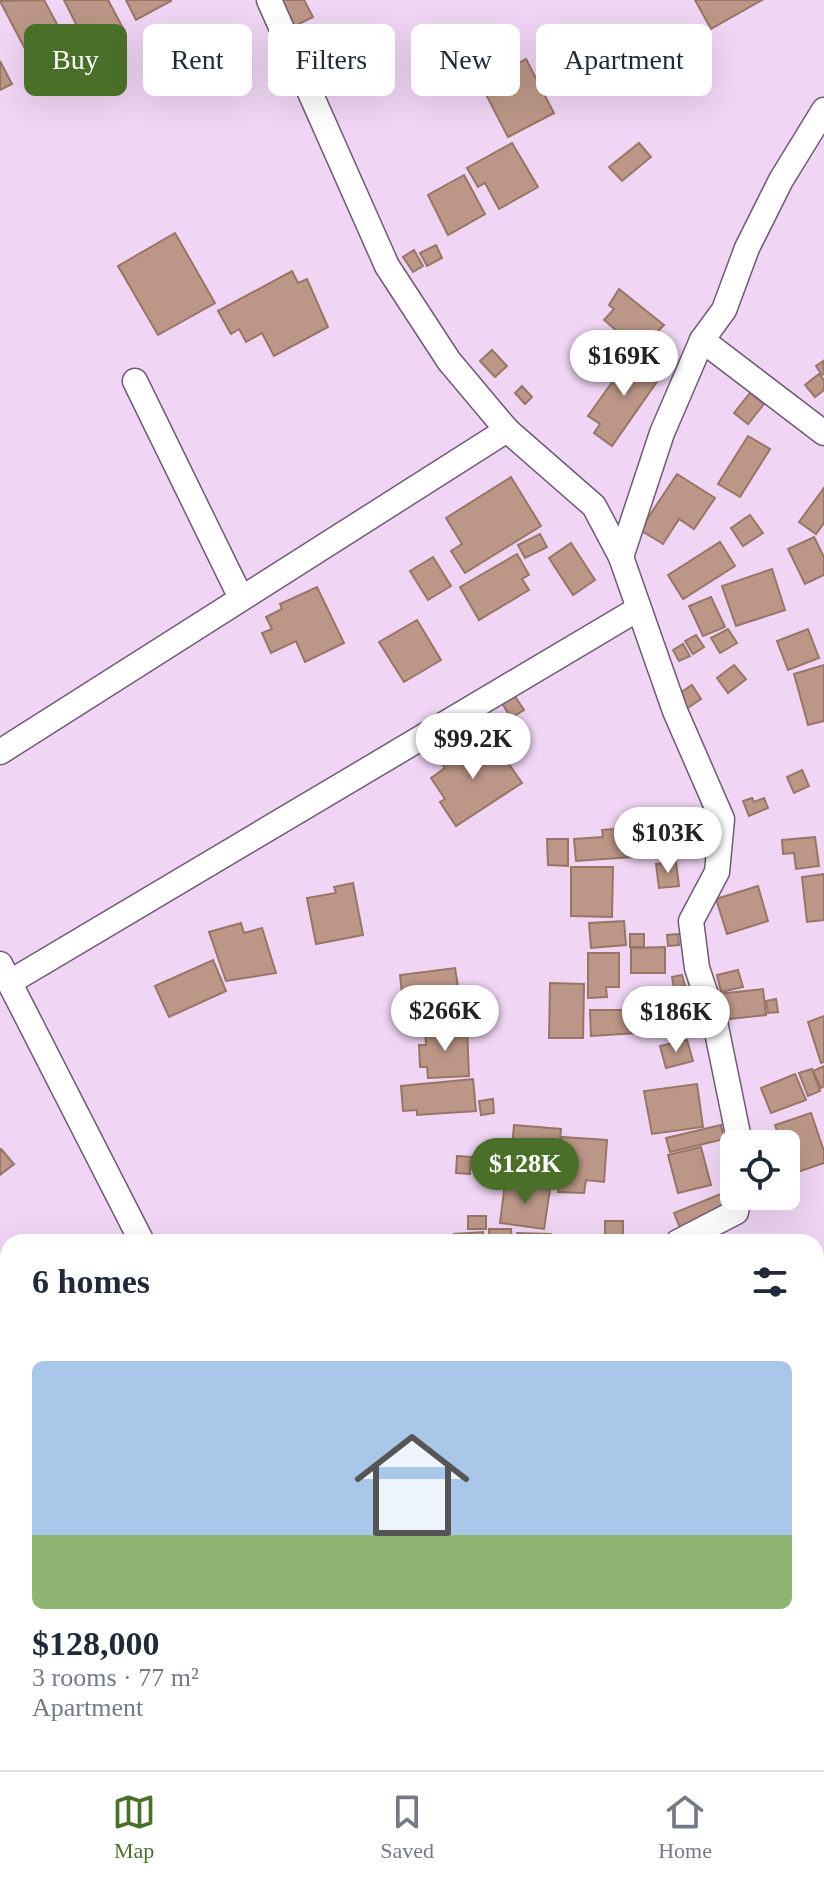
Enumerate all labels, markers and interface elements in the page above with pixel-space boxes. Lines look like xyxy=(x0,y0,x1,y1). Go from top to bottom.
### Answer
chip: Buy xyxy=(24,24,127,96)
chip: Rent xyxy=(143,24,252,96)
chip: Filters xyxy=(268,24,395,96)
chip: New xyxy=(411,24,520,96)
chip: Apartment xyxy=(536,24,712,96)
pin: $169K xyxy=(568,330,680,398)
text: $169K xyxy=(588,341,660,370)
pin: $99.2K xyxy=(408,713,538,781)
text: $99.2K xyxy=(434,724,512,753)
pin: $103K xyxy=(612,807,724,875)
text: $103K xyxy=(632,818,704,847)
pin: $266K xyxy=(389,985,501,1053)
pin: $186K xyxy=(620,986,732,1054)
text: $266K xyxy=(409,996,481,1025)
text: $186K xyxy=(640,997,712,1026)
map controls xyxy=(720,1130,800,1210)
button: locate xyxy=(720,1130,800,1210)
pin: $128K xyxy=(469,1138,581,1206)
text: $128K xyxy=(489,1149,561,1178)
icon: filters xyxy=(748,1260,792,1304)
text: 6 homes xyxy=(32,1263,150,1300)
icon: home xyxy=(340,1413,484,1557)
text: $128,000 xyxy=(32,1625,160,1662)
text: 3 rooms · 77 m² xyxy=(32,1663,199,1692)
text: Apartment xyxy=(32,1693,143,1722)
tab: Map xyxy=(112,1790,156,1864)
tab: Saved xyxy=(380,1790,434,1864)
tab: Home xyxy=(658,1790,712,1864)

